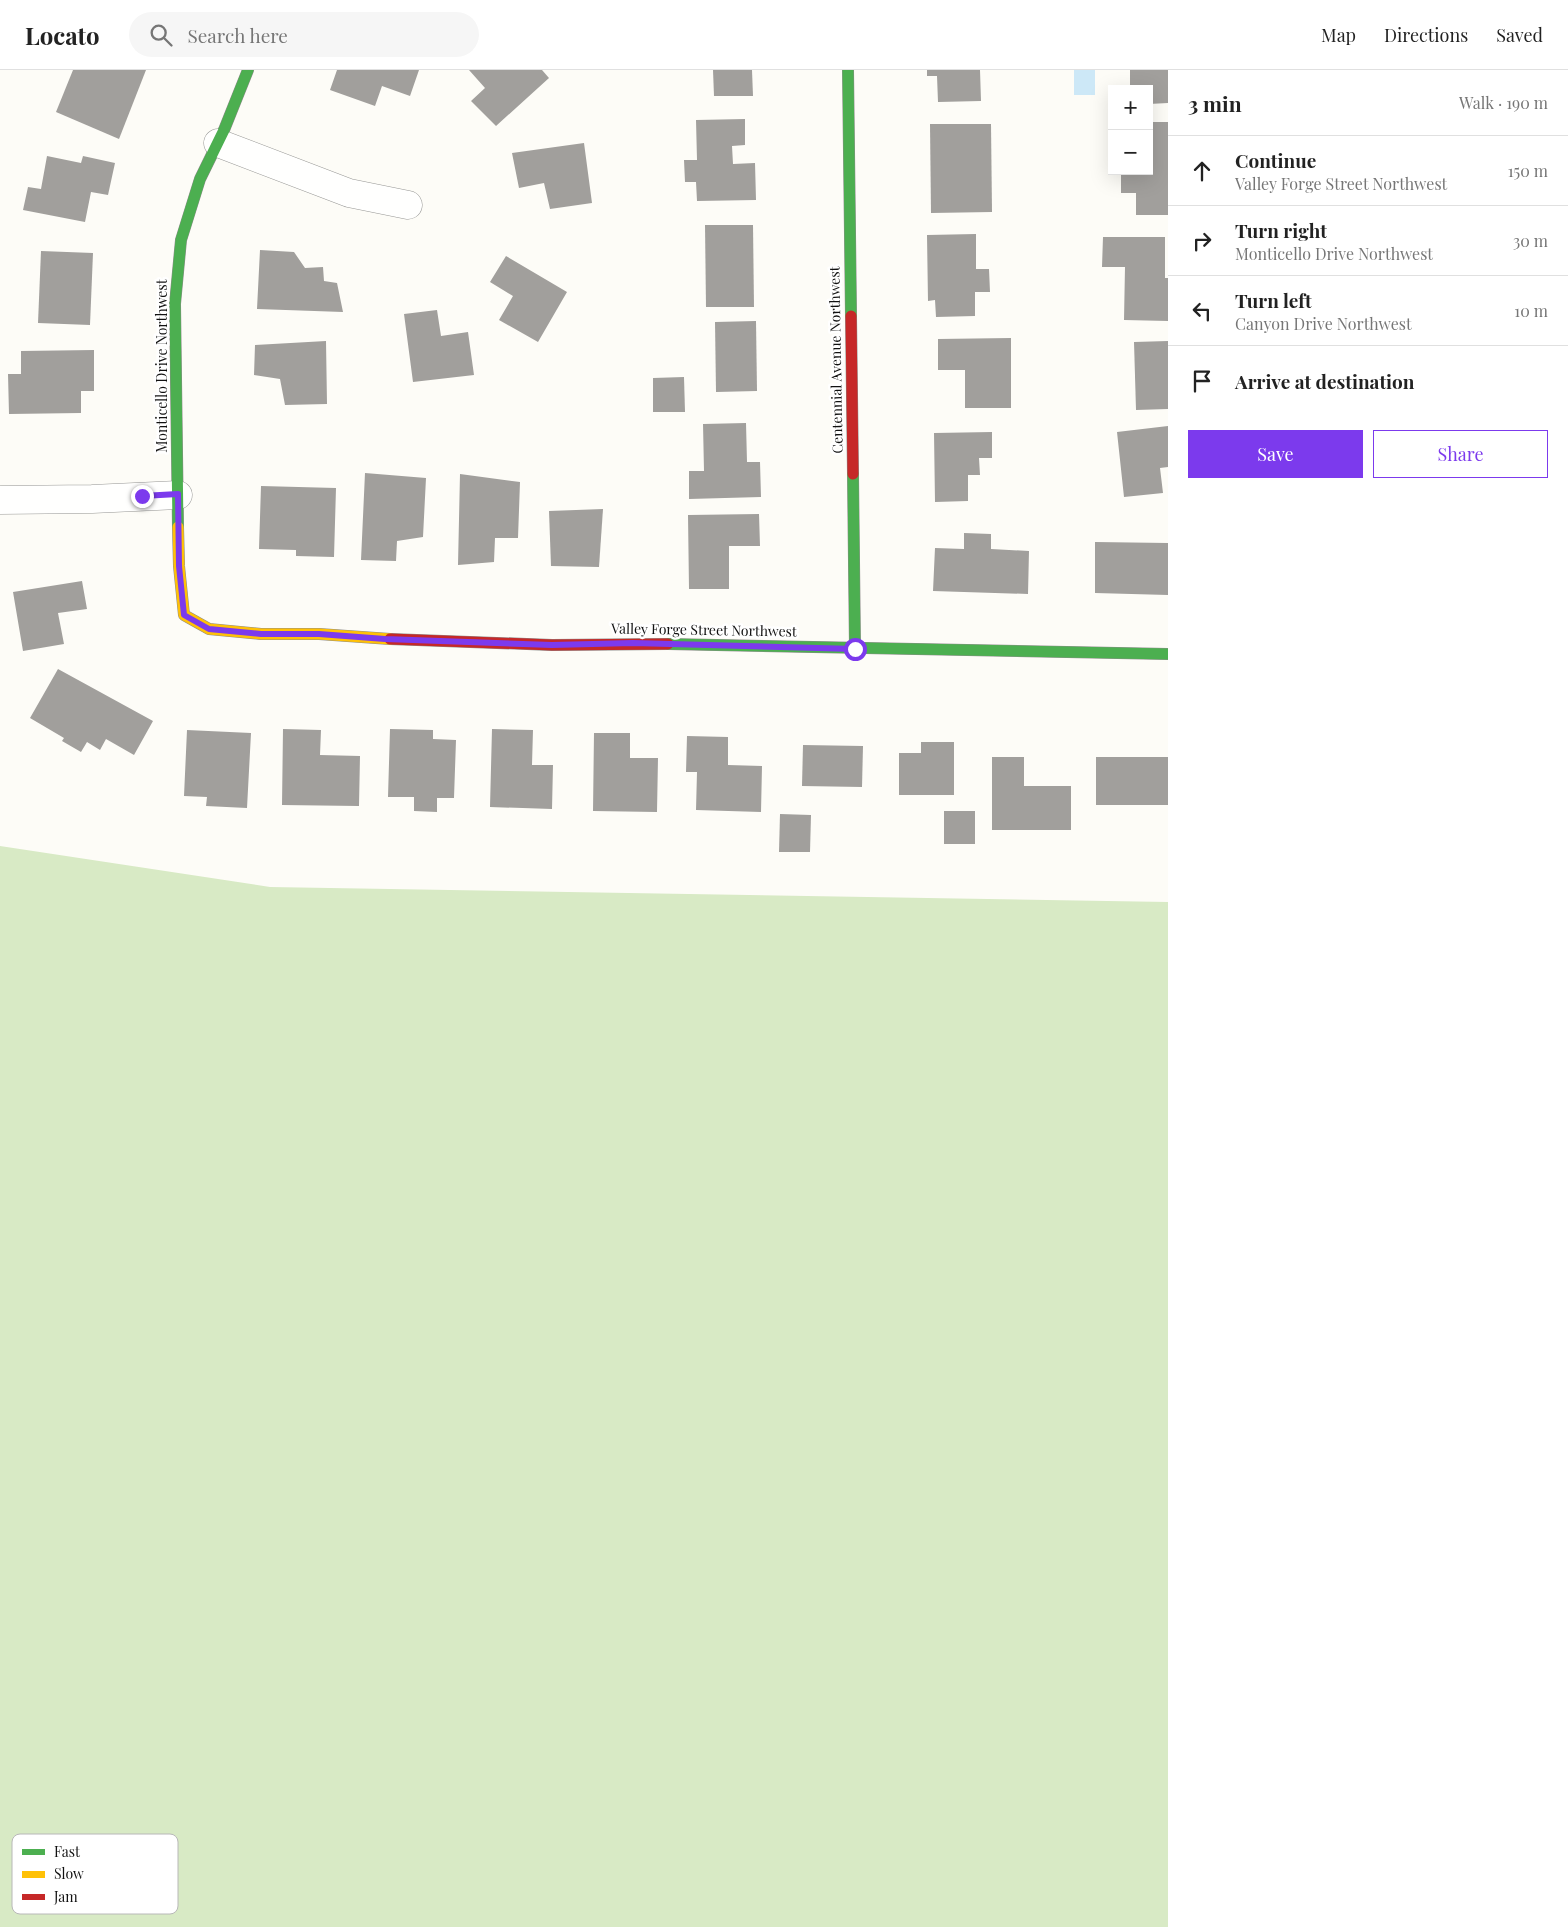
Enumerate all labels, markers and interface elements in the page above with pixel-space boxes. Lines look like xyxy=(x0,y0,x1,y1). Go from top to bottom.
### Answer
search box xyxy=(129,12,479,57)
text: Locato xyxy=(25,19,99,51)
icon: search xyxy=(147,21,175,49)
text: Search here xyxy=(187,22,288,48)
text: Map xyxy=(1321,23,1356,47)
text: Directions xyxy=(1384,23,1468,47)
text: Saved xyxy=(1496,23,1543,47)
map controls xyxy=(1108,85,1153,175)
button: + xyxy=(1108,85,1153,130)
text: 3 min xyxy=(1188,89,1242,117)
text: Walk · 190 m xyxy=(1459,92,1548,113)
button: − xyxy=(1108,130,1153,175)
text: Continue xyxy=(1235,147,1316,173)
icon: ahead xyxy=(1188,157,1216,185)
text: 150 m xyxy=(1508,160,1548,181)
text: Valley Forge Street Northwest xyxy=(1235,173,1447,194)
text: Turn right xyxy=(1235,217,1327,243)
icon: right xyxy=(1188,227,1216,255)
text: 30 m xyxy=(1513,230,1548,251)
text: Monticello Drive Northwest xyxy=(1235,243,1433,264)
street label: Centennial Avenue Northwest xyxy=(824,265,847,454)
street label: Monticello Drive Northwest xyxy=(152,278,171,453)
text: Turn left xyxy=(1235,287,1312,313)
icon: left xyxy=(1188,297,1216,325)
text: 10 m xyxy=(1514,300,1548,321)
text: Canyon Drive Northwest xyxy=(1235,313,1412,334)
icon: arrive xyxy=(1188,367,1216,395)
text: Arrive at destination xyxy=(1235,368,1415,394)
button: Save xyxy=(1188,430,1363,478)
button: Share xyxy=(1373,430,1548,478)
route end xyxy=(131,485,154,508)
street label: Valley Forge Street Northwest xyxy=(610,618,798,641)
route start xyxy=(844,638,867,661)
legend xyxy=(12,1834,178,1914)
text: Fast xyxy=(54,1842,81,1861)
text: Slow xyxy=(54,1864,84,1883)
text: Jam xyxy=(53,1887,78,1906)

